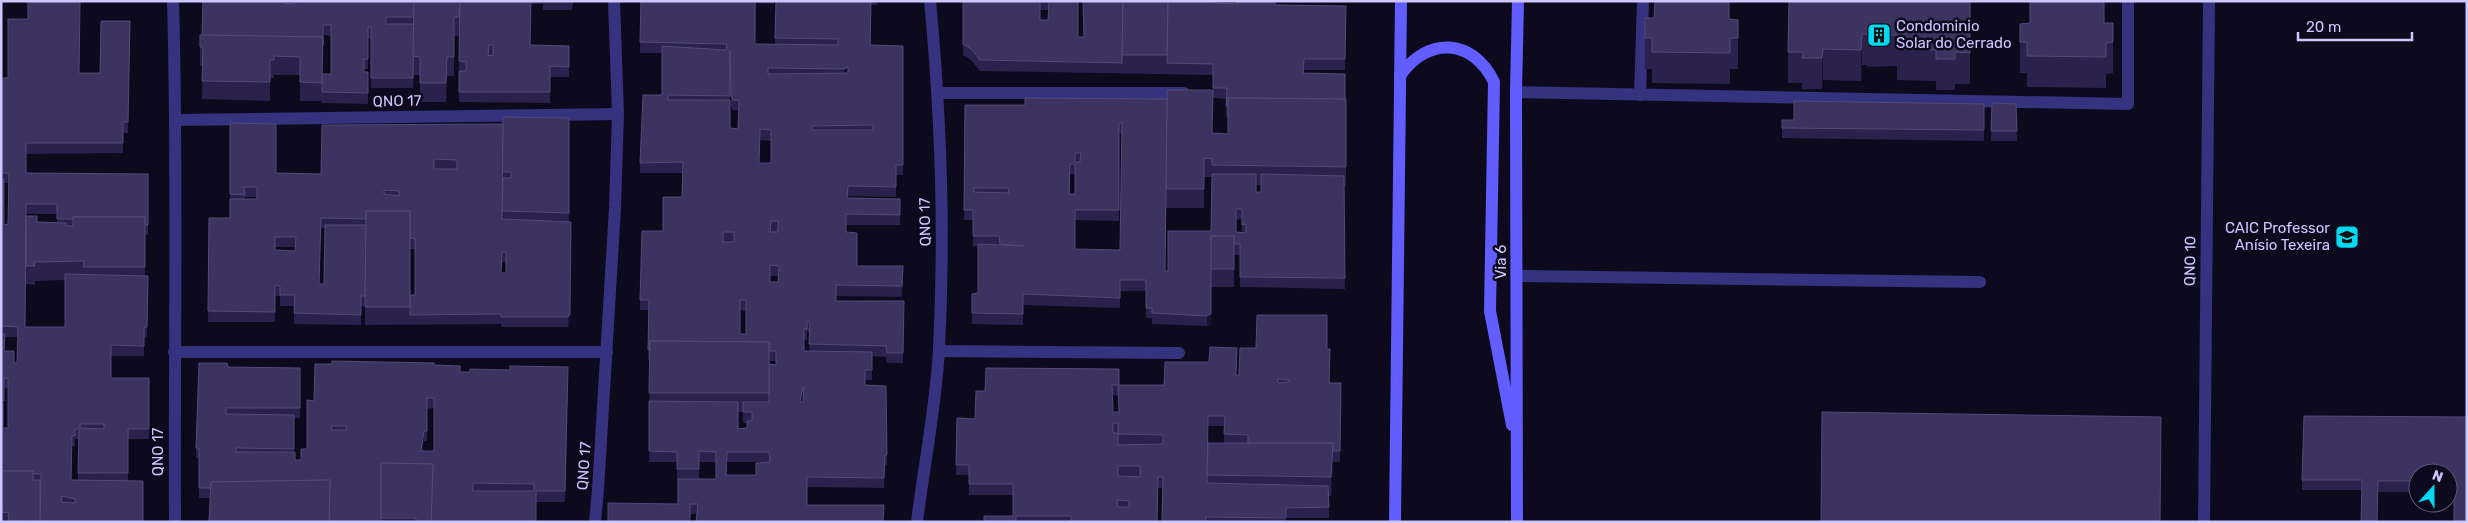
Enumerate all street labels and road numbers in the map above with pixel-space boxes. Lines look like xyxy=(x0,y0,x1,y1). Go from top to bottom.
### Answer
street label: QNO 17 xyxy=(373,92,422,110)
street label: QNO 17 xyxy=(916,197,934,246)
street label: QNO 10 xyxy=(2181,236,2199,286)
street label: Via 6 xyxy=(1492,245,1510,279)
street label: QNO 17 xyxy=(149,427,167,476)
street label: QNO 17 xyxy=(573,441,595,491)

